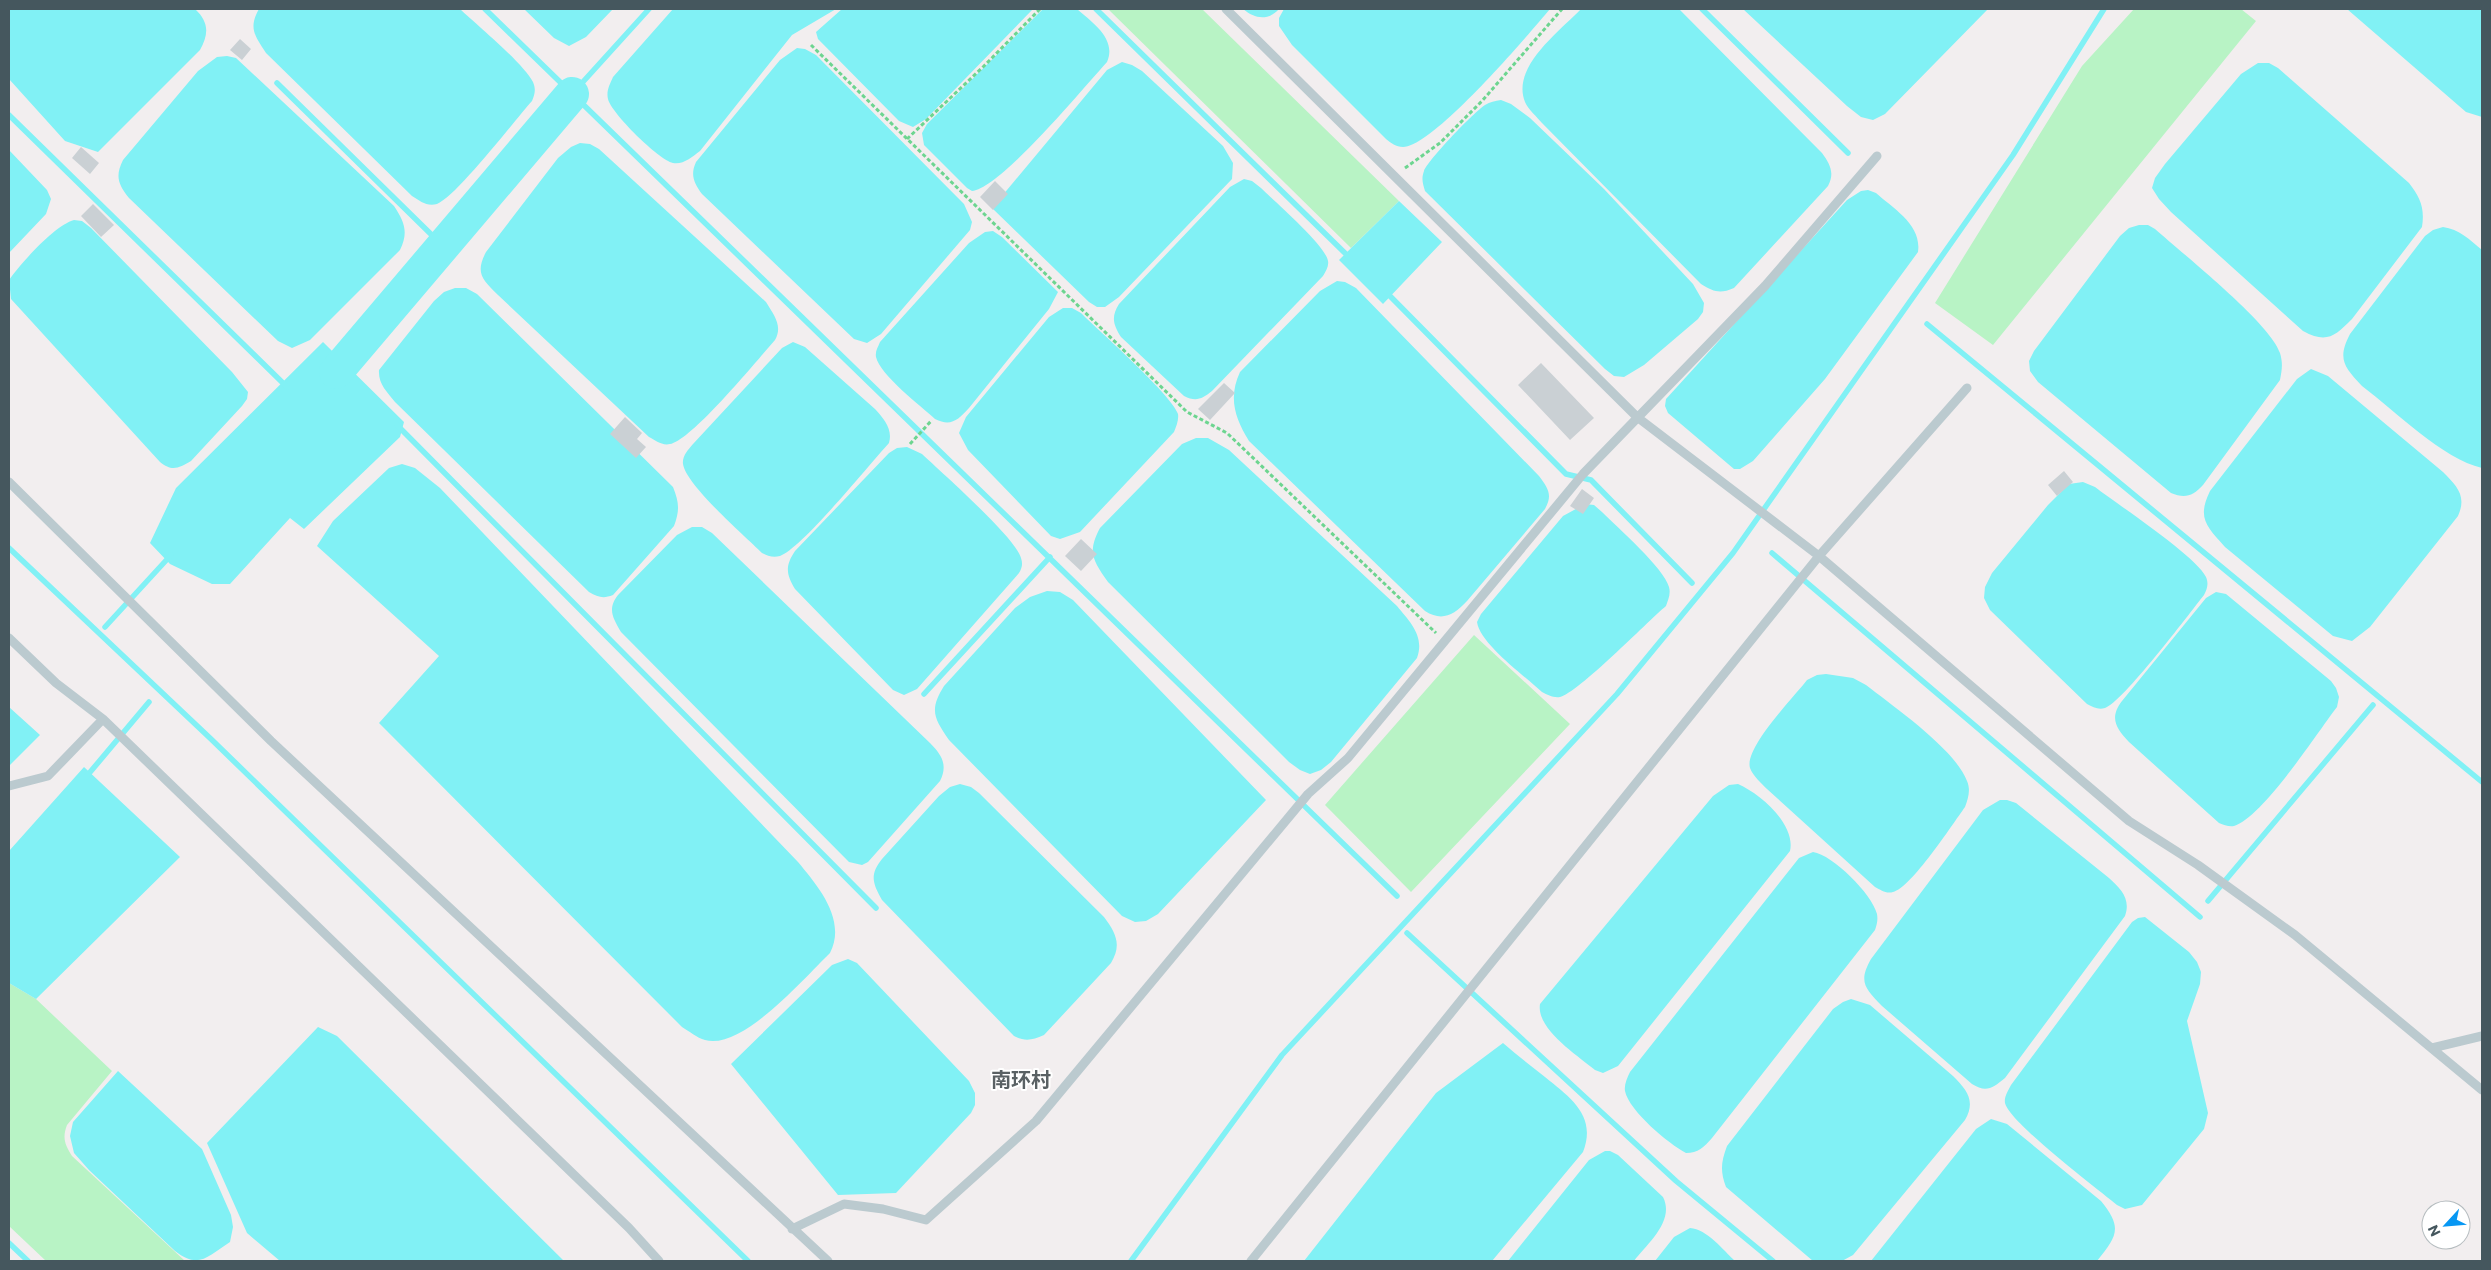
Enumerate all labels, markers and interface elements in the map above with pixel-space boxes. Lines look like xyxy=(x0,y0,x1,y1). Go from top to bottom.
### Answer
district label: 南环村 xyxy=(991,1067,1051,1091)
north arrow xyxy=(2421,1200,2471,1250)
text: N xyxy=(2424,1222,2444,1239)

